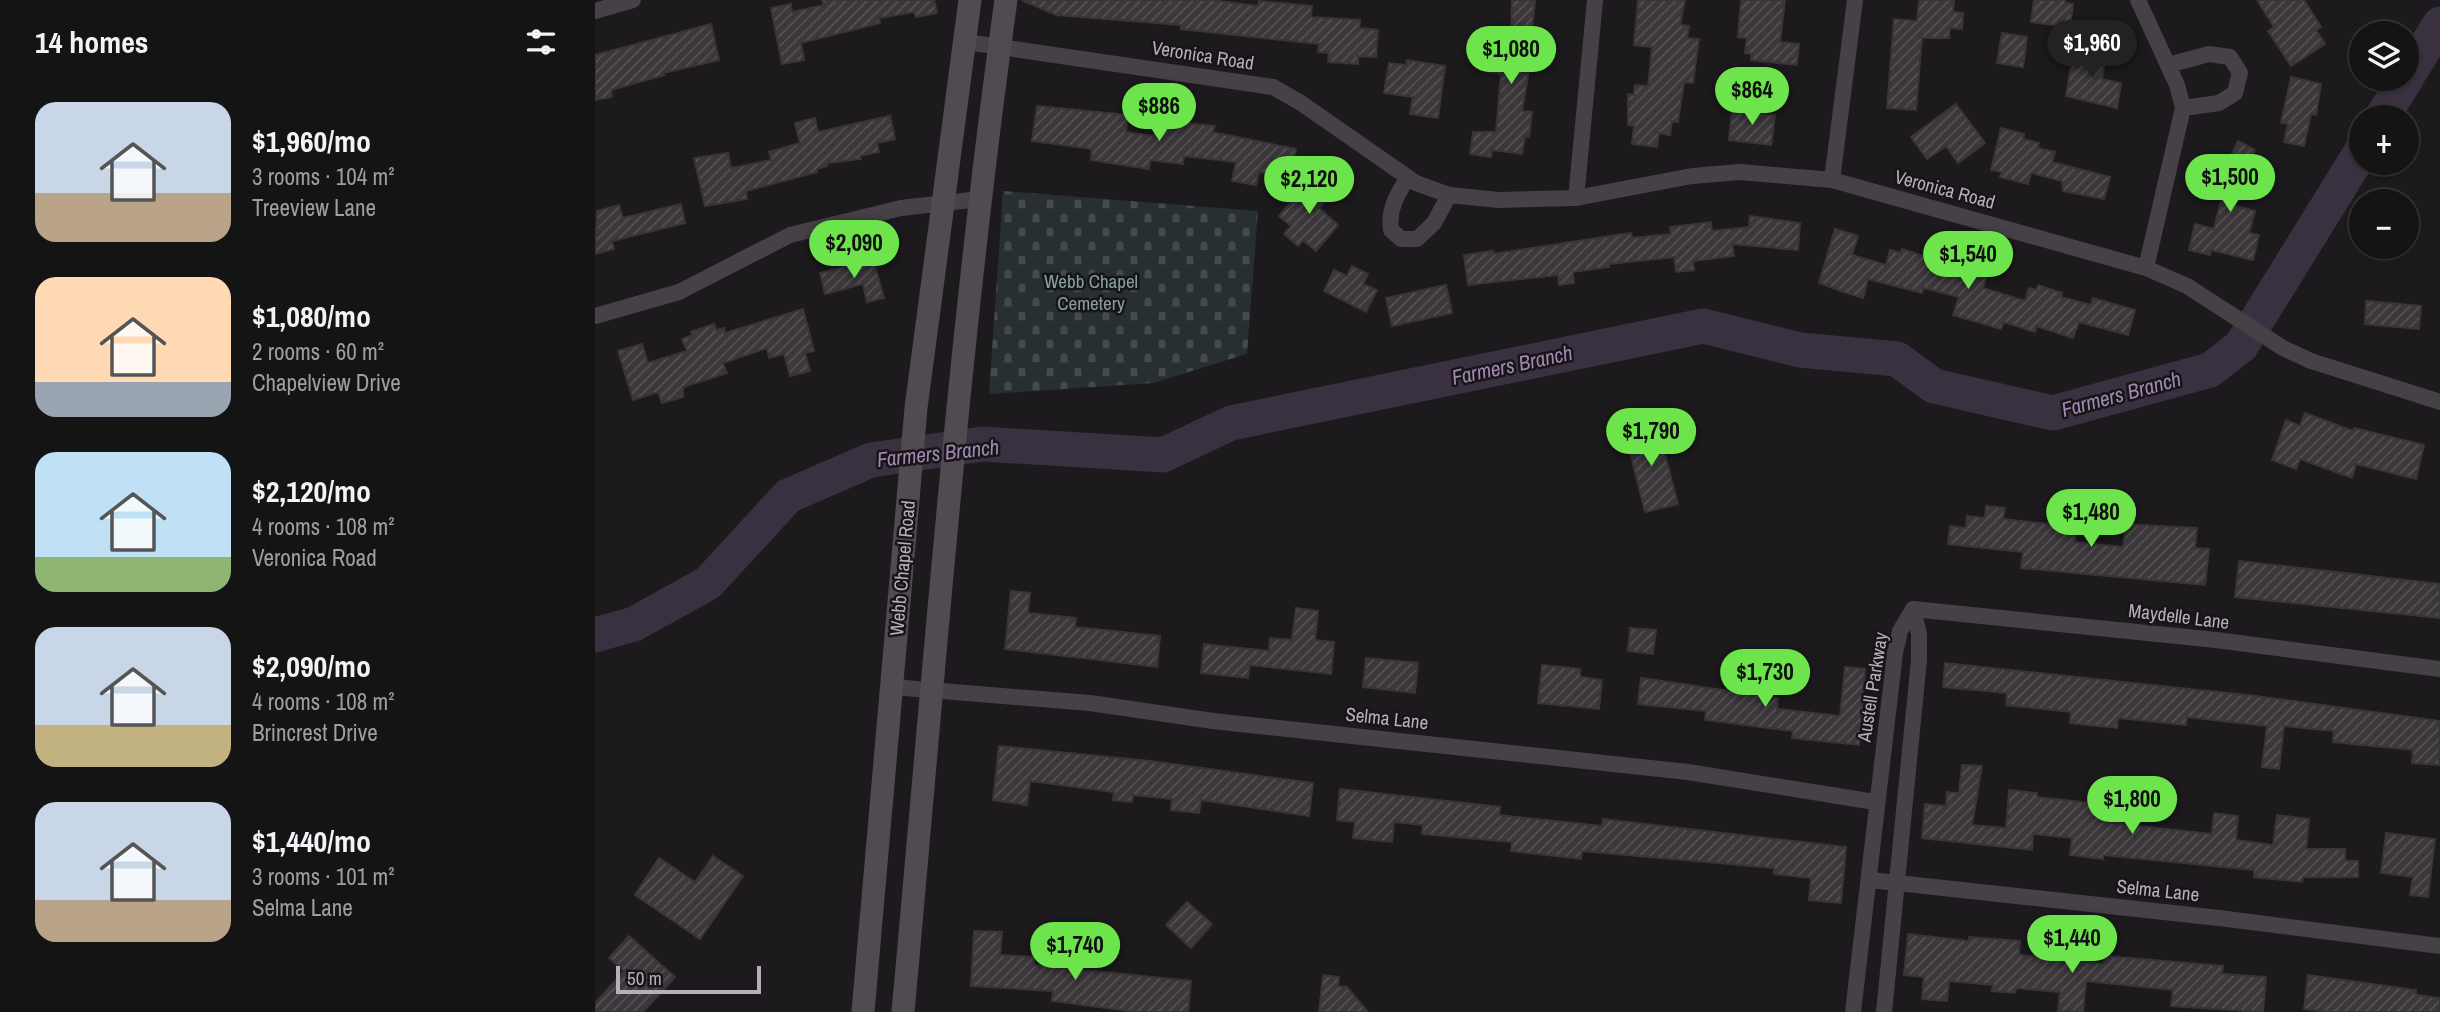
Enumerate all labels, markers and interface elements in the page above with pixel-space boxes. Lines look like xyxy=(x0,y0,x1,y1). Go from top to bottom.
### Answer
pin: $1,960 xyxy=(2035,20,2149,80)
map controls xyxy=(2349,21,2419,259)
button: layers xyxy=(2349,21,2419,91)
text: 14 homes xyxy=(35,22,149,62)
icon: filters xyxy=(522,23,560,61)
pin: $1,080 xyxy=(1454,27,1568,86)
text: $1,960 xyxy=(2063,27,2121,58)
text: $1,080 xyxy=(1482,33,1540,64)
street label: Veronica Road xyxy=(1150,34,1256,76)
pin: $864 xyxy=(1711,68,1793,127)
text: $864 xyxy=(1731,74,1773,105)
pin: $886 xyxy=(1118,83,1200,143)
text: $886 xyxy=(1138,90,1180,121)
button: + xyxy=(2349,105,2419,175)
text: $1,960/mo xyxy=(252,121,371,161)
icon: home xyxy=(91,130,175,214)
pin: $1,500 xyxy=(2173,154,2287,214)
pin: $2,120 xyxy=(1252,156,1366,216)
text: 3 rooms · 104 m² xyxy=(252,161,395,192)
text: $1,500 xyxy=(2201,161,2259,192)
text: $2,120 xyxy=(1280,163,1338,194)
street label: Veronica Road xyxy=(1892,163,1998,215)
button: − xyxy=(2349,189,2419,259)
text: Treeview Lane xyxy=(252,192,376,223)
pin: $2,090 xyxy=(797,220,911,280)
text: $2,090 xyxy=(825,227,883,258)
pin: $1,540 xyxy=(1911,232,2025,291)
text: $1,540 xyxy=(1939,238,1997,269)
park label: Webb Chapel Cemetery xyxy=(1044,268,1138,316)
text: $1,080/mo xyxy=(252,296,371,336)
icon: home xyxy=(91,305,175,389)
text: 2 rooms · 60 m² xyxy=(252,336,384,367)
water label: Farmers Branch xyxy=(1449,338,1575,392)
water label: Farmers Branch xyxy=(2058,364,2184,424)
text: Chapelview Drive xyxy=(252,367,401,398)
pin: $1,790 xyxy=(1594,408,1708,468)
text: $1,790 xyxy=(1622,415,1680,446)
water label: Farmers Branch xyxy=(875,432,1001,474)
text: $2,120/mo xyxy=(252,471,371,511)
icon: home xyxy=(91,480,175,564)
pin: $1,480 xyxy=(2034,490,2148,549)
text: $1,480 xyxy=(2062,496,2120,527)
street label: Webb Chapel Road xyxy=(883,499,921,637)
text: 4 rooms · 108 m² xyxy=(252,511,395,542)
text: Veronica Road xyxy=(252,542,377,573)
street label: Maydelle Lane xyxy=(2127,597,2231,635)
street label: Austell Parkway xyxy=(1850,630,1894,745)
text: $2,090/mo xyxy=(252,646,371,686)
pin: $1,730 xyxy=(1708,650,1822,709)
icon: home xyxy=(91,655,175,739)
text: $1,730 xyxy=(1736,656,1794,687)
text: 4 rooms · 108 m² xyxy=(252,686,395,717)
street label: Selma Lane xyxy=(1344,701,1430,735)
text: Brincrest Drive xyxy=(252,717,378,748)
pin: $1,800 xyxy=(2075,776,2189,836)
text: $1,800 xyxy=(2103,783,2161,814)
text: $1,440/mo xyxy=(252,821,371,861)
icon: home xyxy=(91,830,175,914)
text: 3 rooms · 101 m² xyxy=(252,861,395,892)
street label: Selma Lane xyxy=(2115,873,2201,907)
text: Selma Lane xyxy=(252,892,353,923)
pin: $1,440 xyxy=(2015,916,2129,975)
pin: $1,740 xyxy=(1018,922,1132,982)
text: $1,440 xyxy=(2043,922,2101,953)
text: $1,740 xyxy=(1046,929,1104,960)
scale bar xyxy=(616,963,761,995)
text: 50 m xyxy=(627,965,662,991)

